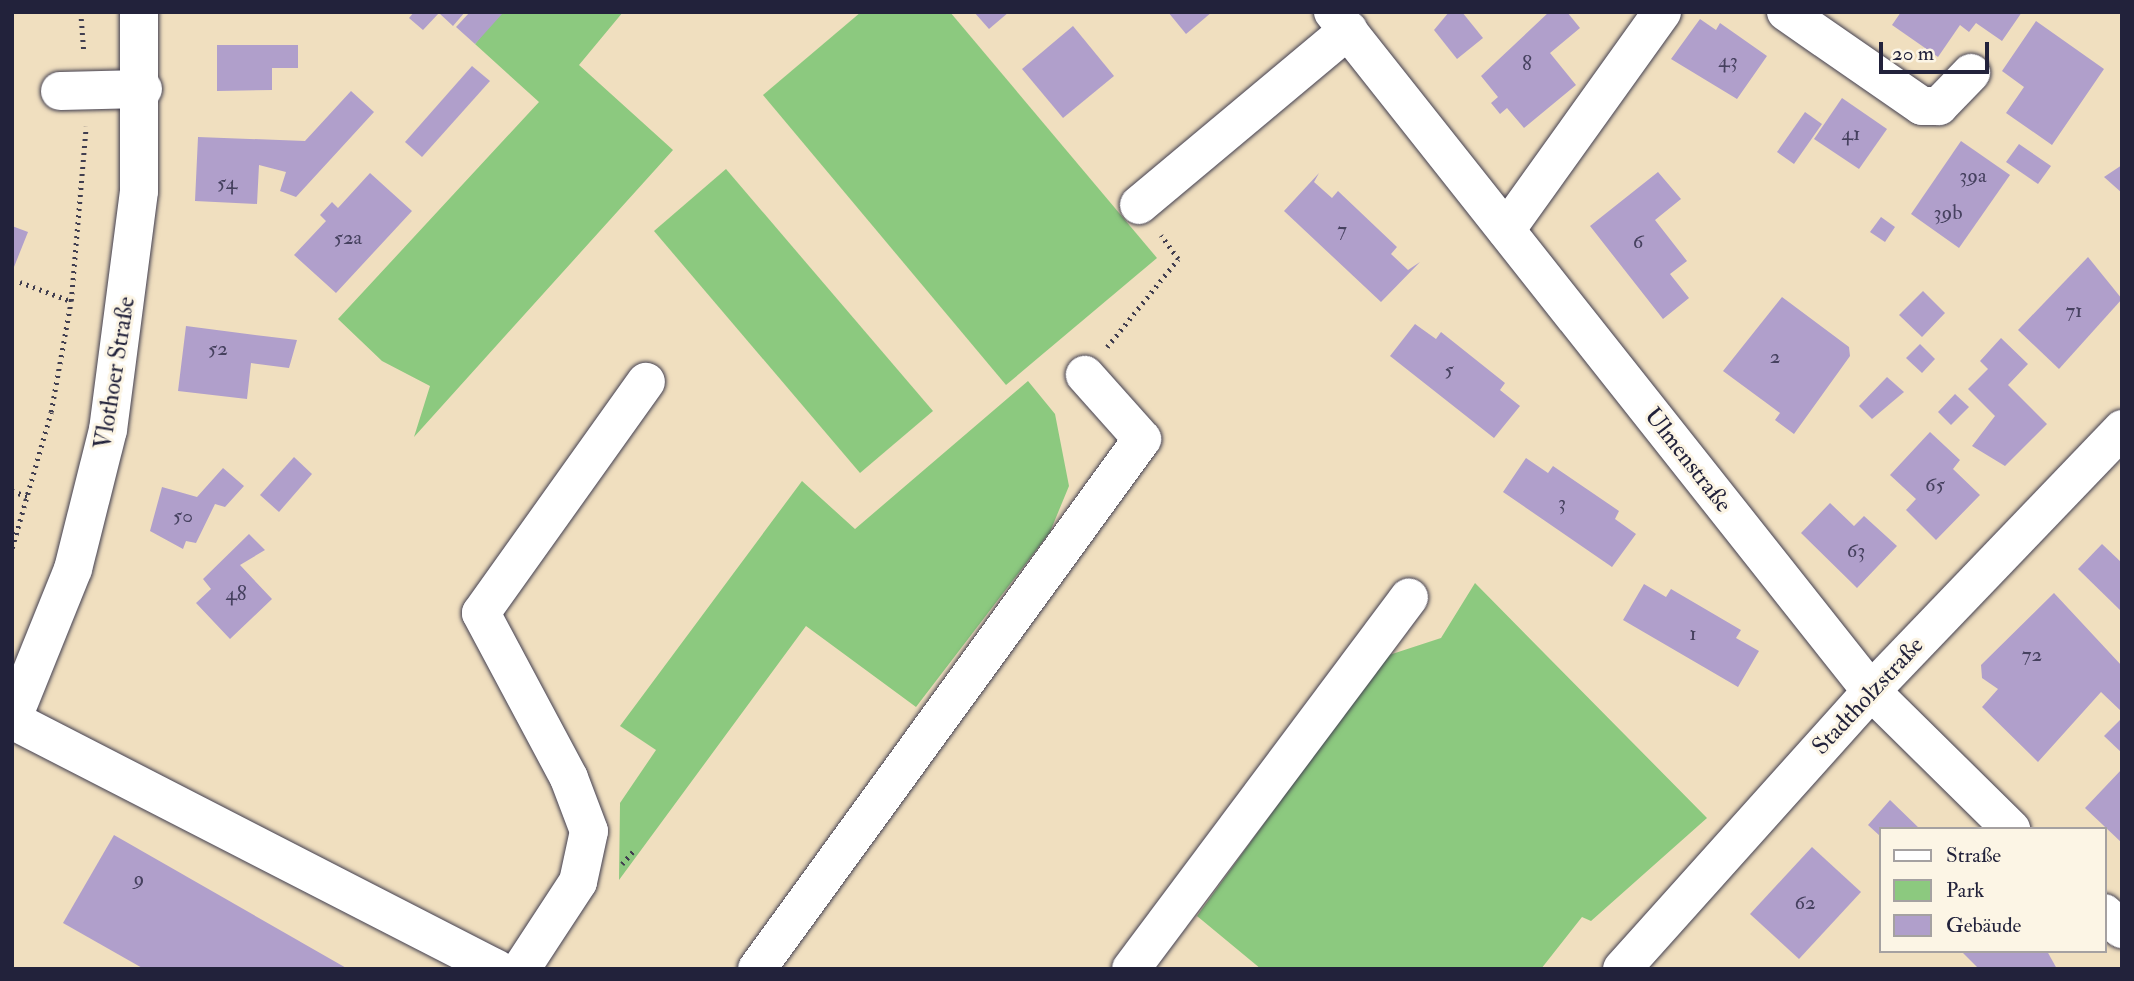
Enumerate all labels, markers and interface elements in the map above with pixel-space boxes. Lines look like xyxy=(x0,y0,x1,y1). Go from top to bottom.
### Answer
scale bar xyxy=(1882,28,1992,72)
text: 20 m xyxy=(1892,40,1934,67)
house number: 43 xyxy=(1718,48,1738,74)
house number: 8 xyxy=(1522,51,1532,77)
house number: 41 xyxy=(1842,121,1860,147)
house number: 39a xyxy=(1959,163,1987,189)
house number: 54 xyxy=(217,170,237,196)
house number: 39b xyxy=(1933,200,1963,226)
house number: 7 xyxy=(1337,217,1347,243)
house number: 52a xyxy=(334,225,362,251)
house number: 6 xyxy=(1633,229,1643,255)
street label: Vlothoer Straße xyxy=(89,295,141,451)
house number: 71 xyxy=(2065,298,2083,324)
house number: 52 xyxy=(208,336,228,362)
house number: 2 xyxy=(1770,344,1780,370)
house number: 5 xyxy=(1444,357,1454,383)
street label: Ulmenstraße xyxy=(1638,402,1738,518)
house number: 65 xyxy=(1925,472,1945,498)
house number: 3 xyxy=(1558,490,1566,516)
house number: 50 xyxy=(173,503,193,529)
house number: 63 xyxy=(1847,538,1865,564)
house number: 48 xyxy=(225,581,247,607)
house number: 1 xyxy=(1689,621,1697,647)
street label: Stadtholzstraße xyxy=(1806,631,1930,761)
house number: 72 xyxy=(2022,642,2042,668)
legend xyxy=(1878,827,2106,953)
text: Straße xyxy=(1946,842,2001,869)
house number: 9 xyxy=(134,866,144,892)
text: Park xyxy=(1946,877,1984,904)
house number: 62 xyxy=(1794,890,1816,916)
text: Gebäude xyxy=(1946,912,2021,939)

